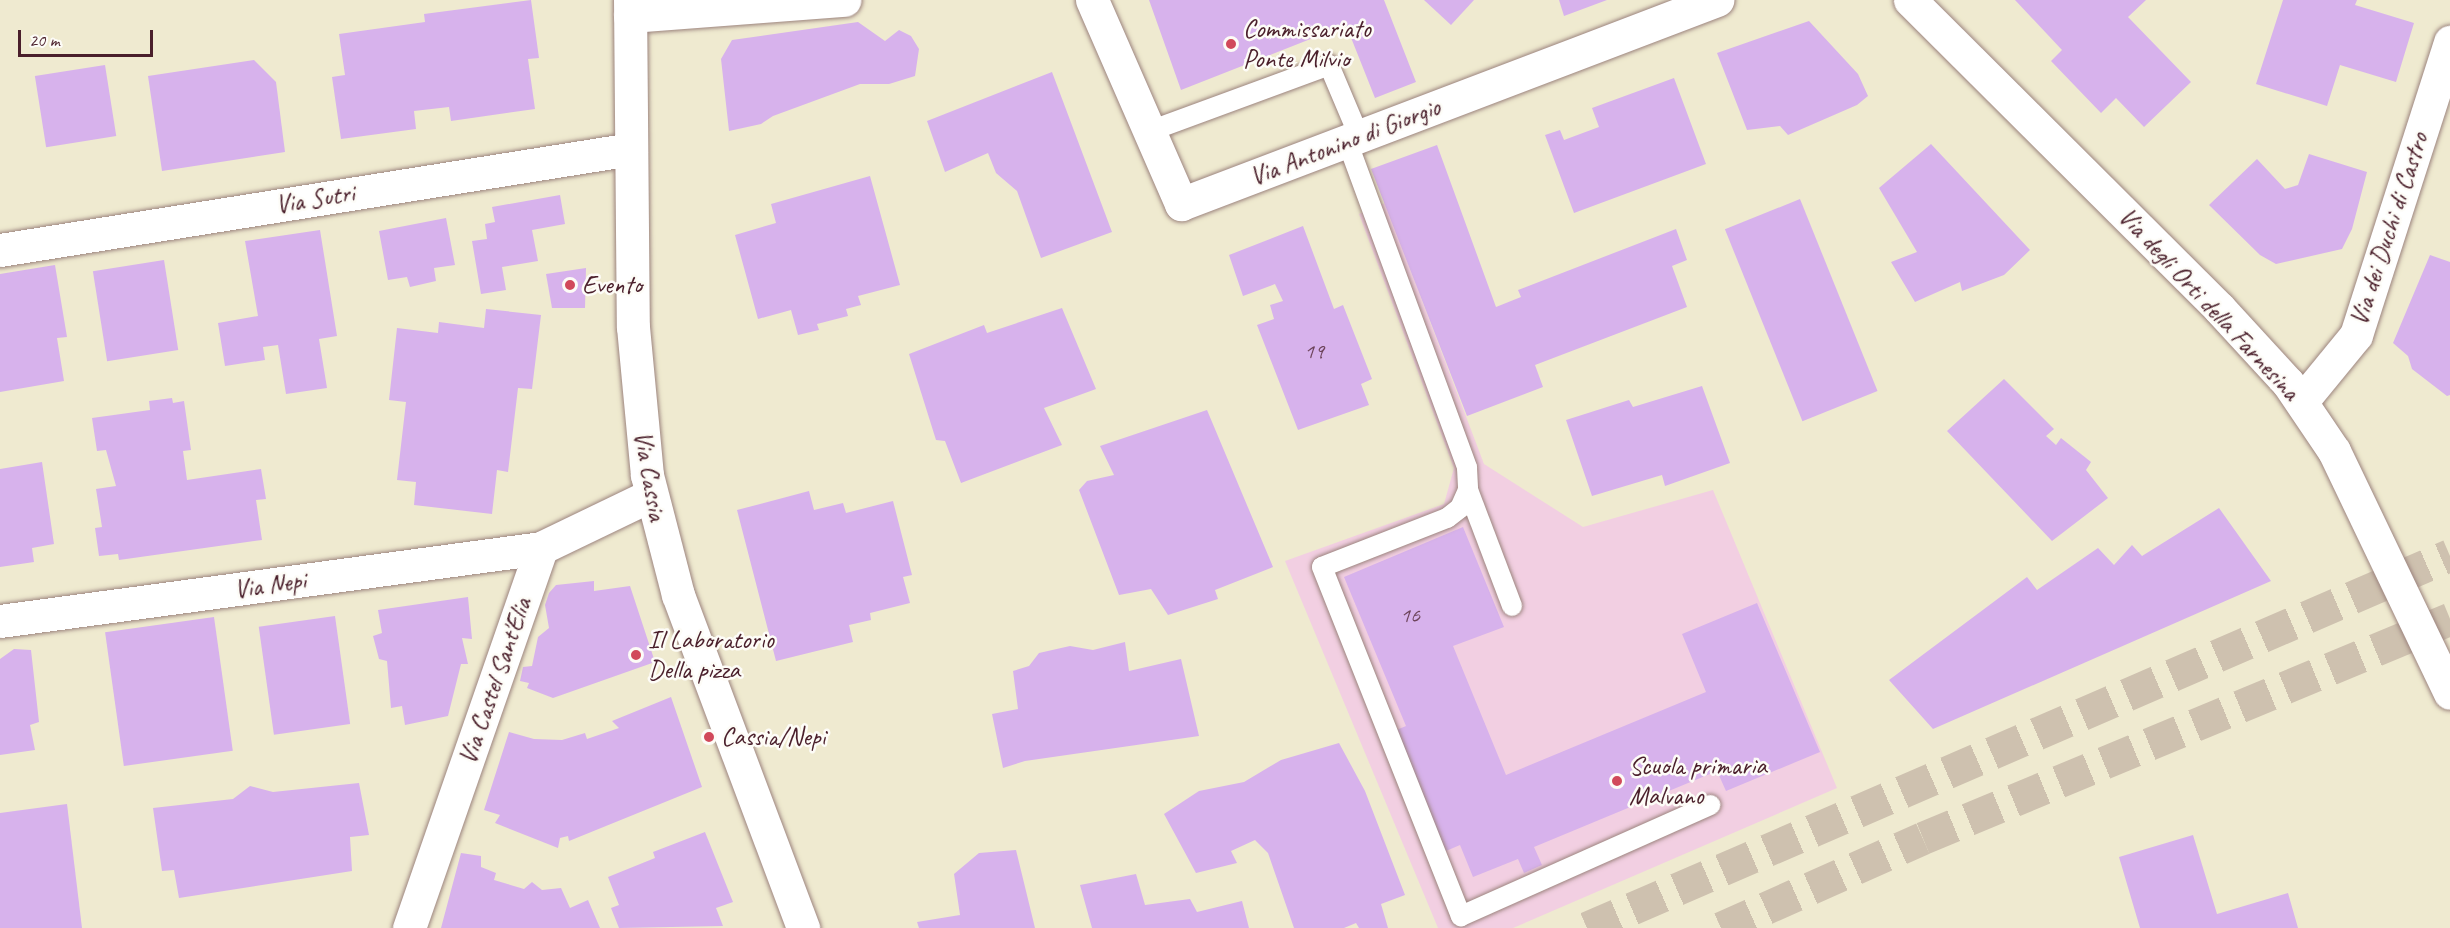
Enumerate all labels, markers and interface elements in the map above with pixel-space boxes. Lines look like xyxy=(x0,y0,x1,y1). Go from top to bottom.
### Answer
place label: Commissariato Ponte Milvio xyxy=(1243,13,1371,74)
scale bar xyxy=(21,18,156,56)
text: 20 m xyxy=(29,29,60,51)
marker: Commissariato Ponte Milvio xyxy=(1224,37,1238,51)
street label: Via Antonino di Giorgio xyxy=(1245,91,1445,193)
street label: Via dei Duchi di Castro xyxy=(2343,128,2435,330)
street label: Via Sutri xyxy=(274,177,356,221)
street label: Via degli Orti della Farnesina xyxy=(2111,201,2307,407)
place label: Evento xyxy=(582,269,642,301)
marker: Evento xyxy=(563,278,577,292)
house number: 19 xyxy=(1304,339,1324,365)
street label: Via Cassia xyxy=(627,428,673,524)
street label: Via Nepi xyxy=(232,564,308,606)
street label: Via Castel Sant'Elia xyxy=(452,593,538,769)
house number: 16 xyxy=(1400,603,1420,629)
place label: Il Laboratorio Della pizza xyxy=(648,624,774,686)
marker: Il Laboratorio Della pizza xyxy=(629,648,643,662)
place label: Cassia/Nepi xyxy=(721,721,825,753)
marker: Cassia/Nepi xyxy=(702,730,716,744)
place label: Scuola primaria Malvano xyxy=(1629,750,1765,812)
marker: Scuola primaria Malvano xyxy=(1610,774,1624,788)

